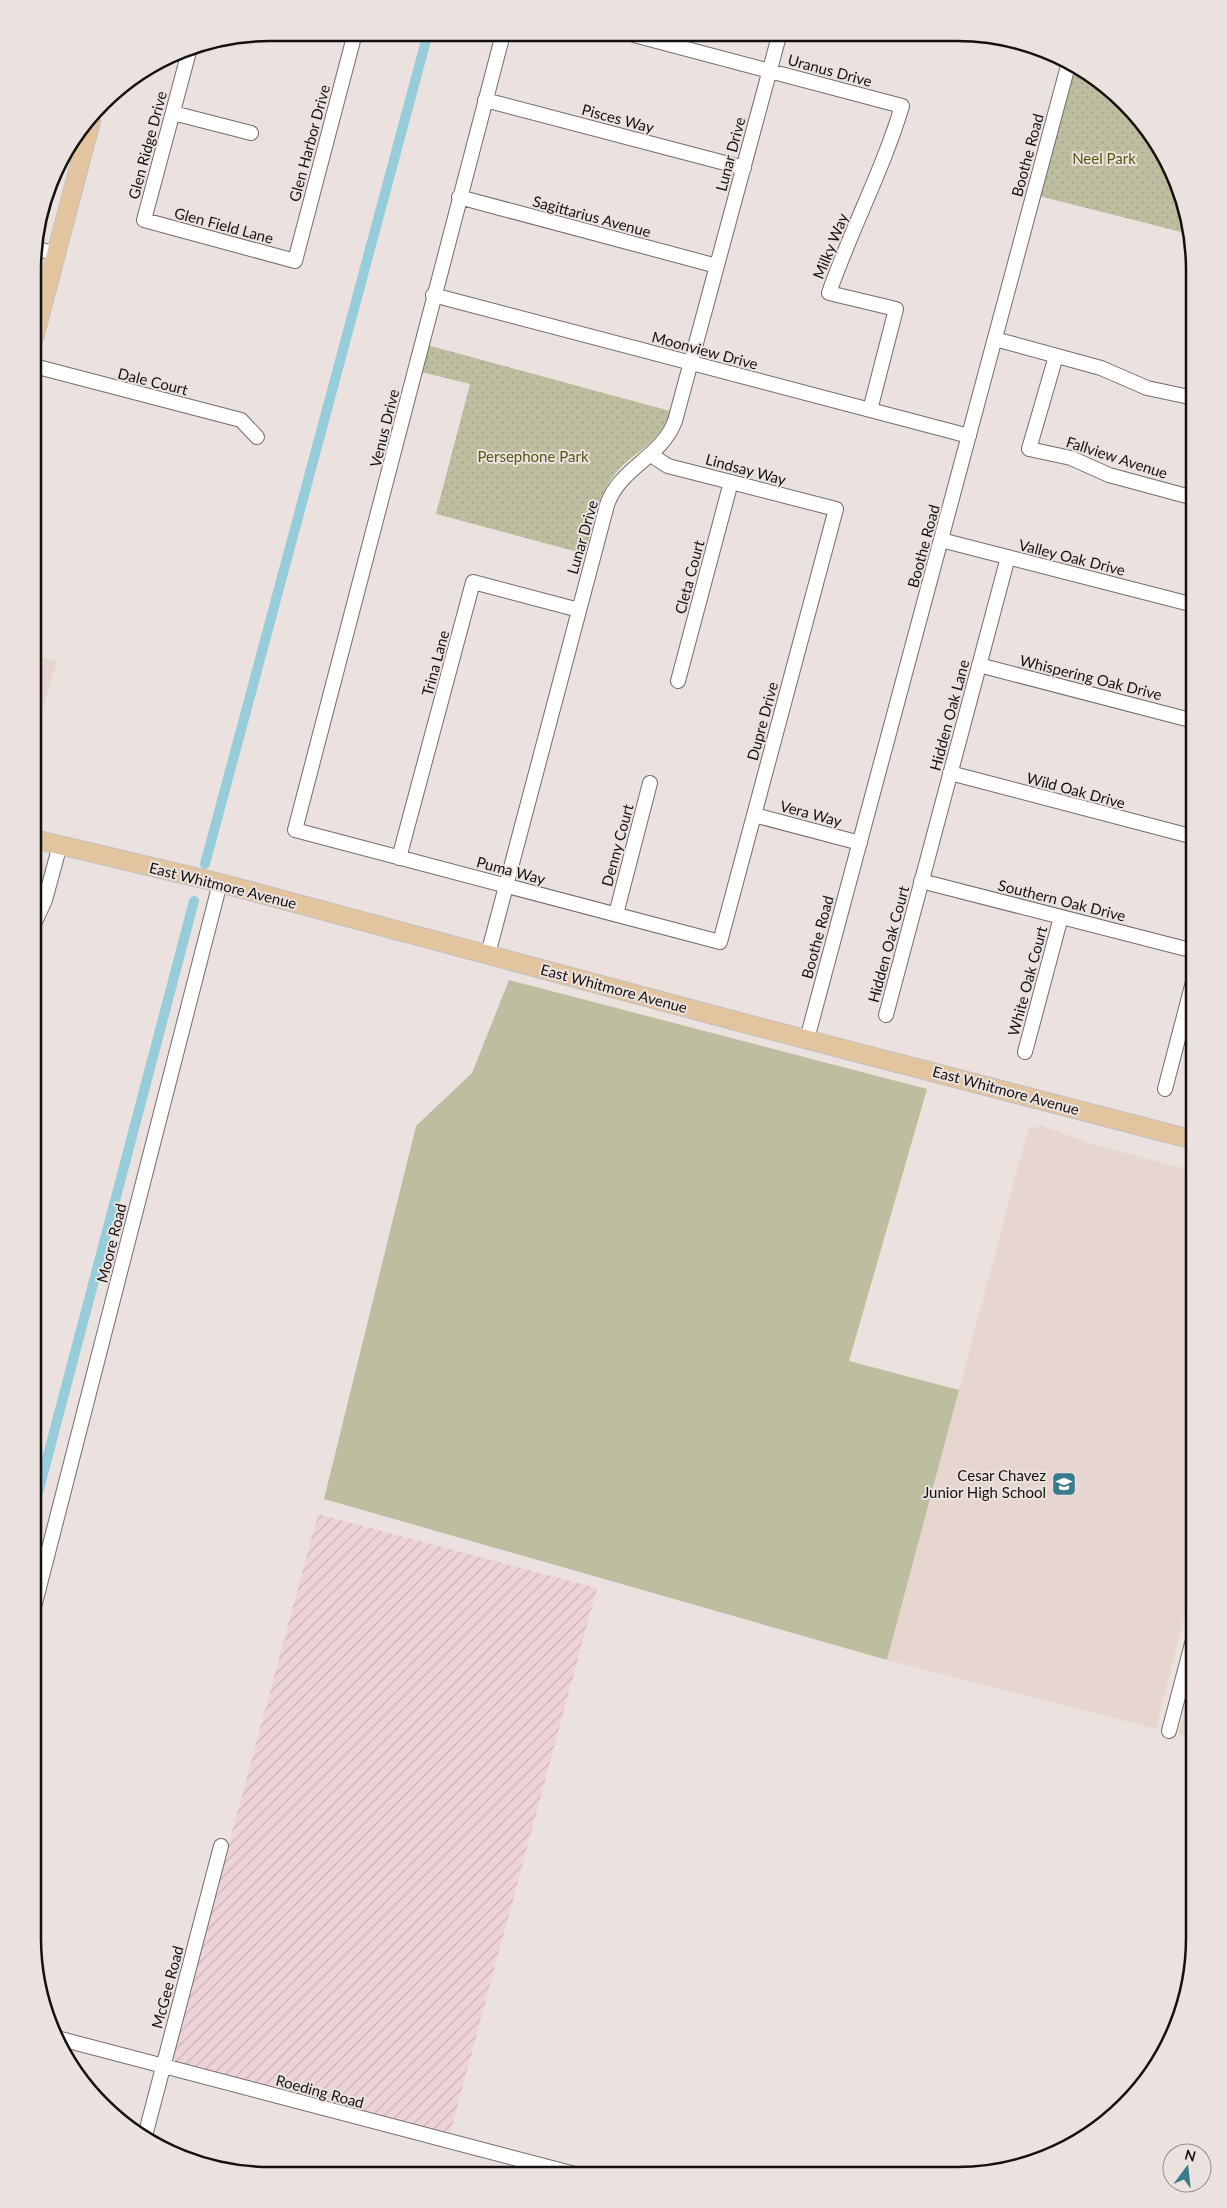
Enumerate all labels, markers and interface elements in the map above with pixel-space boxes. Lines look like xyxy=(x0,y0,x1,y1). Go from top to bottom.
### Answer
street label: Uranus Drive xyxy=(786,50,874,90)
street label: Glen Harbor Drive xyxy=(285,82,333,203)
street label: Glen Ridge Drive xyxy=(124,89,170,201)
street label: Pisces Way xyxy=(580,100,656,136)
street label: Boothe Road xyxy=(1007,111,1047,199)
street label: Lunar Drive xyxy=(711,115,749,193)
park label: Neel Park xyxy=(1072,149,1136,167)
street label: Sagittarius Avenue xyxy=(531,192,653,240)
street label: Glen Field Lane xyxy=(173,203,276,247)
street label: Milky Way xyxy=(809,210,851,281)
street label: Moonview Drive xyxy=(650,327,760,373)
street label: Dale Court xyxy=(116,364,190,399)
street label: Venus Drive xyxy=(366,387,402,469)
street label: Fallview Avenue xyxy=(1064,432,1170,482)
park label: Persephone Park xyxy=(477,447,589,465)
street label: Lindsay Way xyxy=(704,450,788,488)
street label: Lunar Drive xyxy=(563,498,601,576)
street label: Boothe Road xyxy=(903,502,943,590)
street label: Valley Oak Drive xyxy=(1017,535,1127,579)
street label: Cleta Court xyxy=(671,538,708,616)
street label: Trina Lane xyxy=(418,628,452,698)
street label: Whispering Oak Drive xyxy=(1018,651,1164,703)
street label: Hidden Oak Lane xyxy=(926,658,972,772)
street label: Dupre Drive xyxy=(743,680,781,762)
street label: Wild Oak Drive xyxy=(1025,768,1127,812)
street label: Vera Way xyxy=(778,796,844,830)
street label: Denny Court xyxy=(597,801,637,888)
street label: Puma Way xyxy=(475,852,548,888)
street label: East Whitmore Avenue xyxy=(147,858,299,912)
street label: Southern Oak Drive xyxy=(996,875,1128,925)
street label: Hidden Oak Court xyxy=(864,883,912,1004)
street label: Boothe Road xyxy=(797,893,837,981)
street label: White Oak Court xyxy=(1004,924,1050,1038)
street label: East Whitmore Avenue xyxy=(539,960,689,1016)
street label: East Whitmore Avenue xyxy=(931,1062,1081,1118)
street label: Moore Road xyxy=(92,1202,130,1284)
place label: Cesar Chavez Junior High School xyxy=(923,1466,1046,1501)
school or university icon: Cesar Chavez Junior High School xyxy=(1051,1471,1077,1497)
street label: McGee Road xyxy=(147,1944,187,2030)
street label: Roeding Road xyxy=(274,2071,366,2111)
north arrow xyxy=(1162,2143,1212,2193)
text: N xyxy=(1183,2145,1198,2165)

